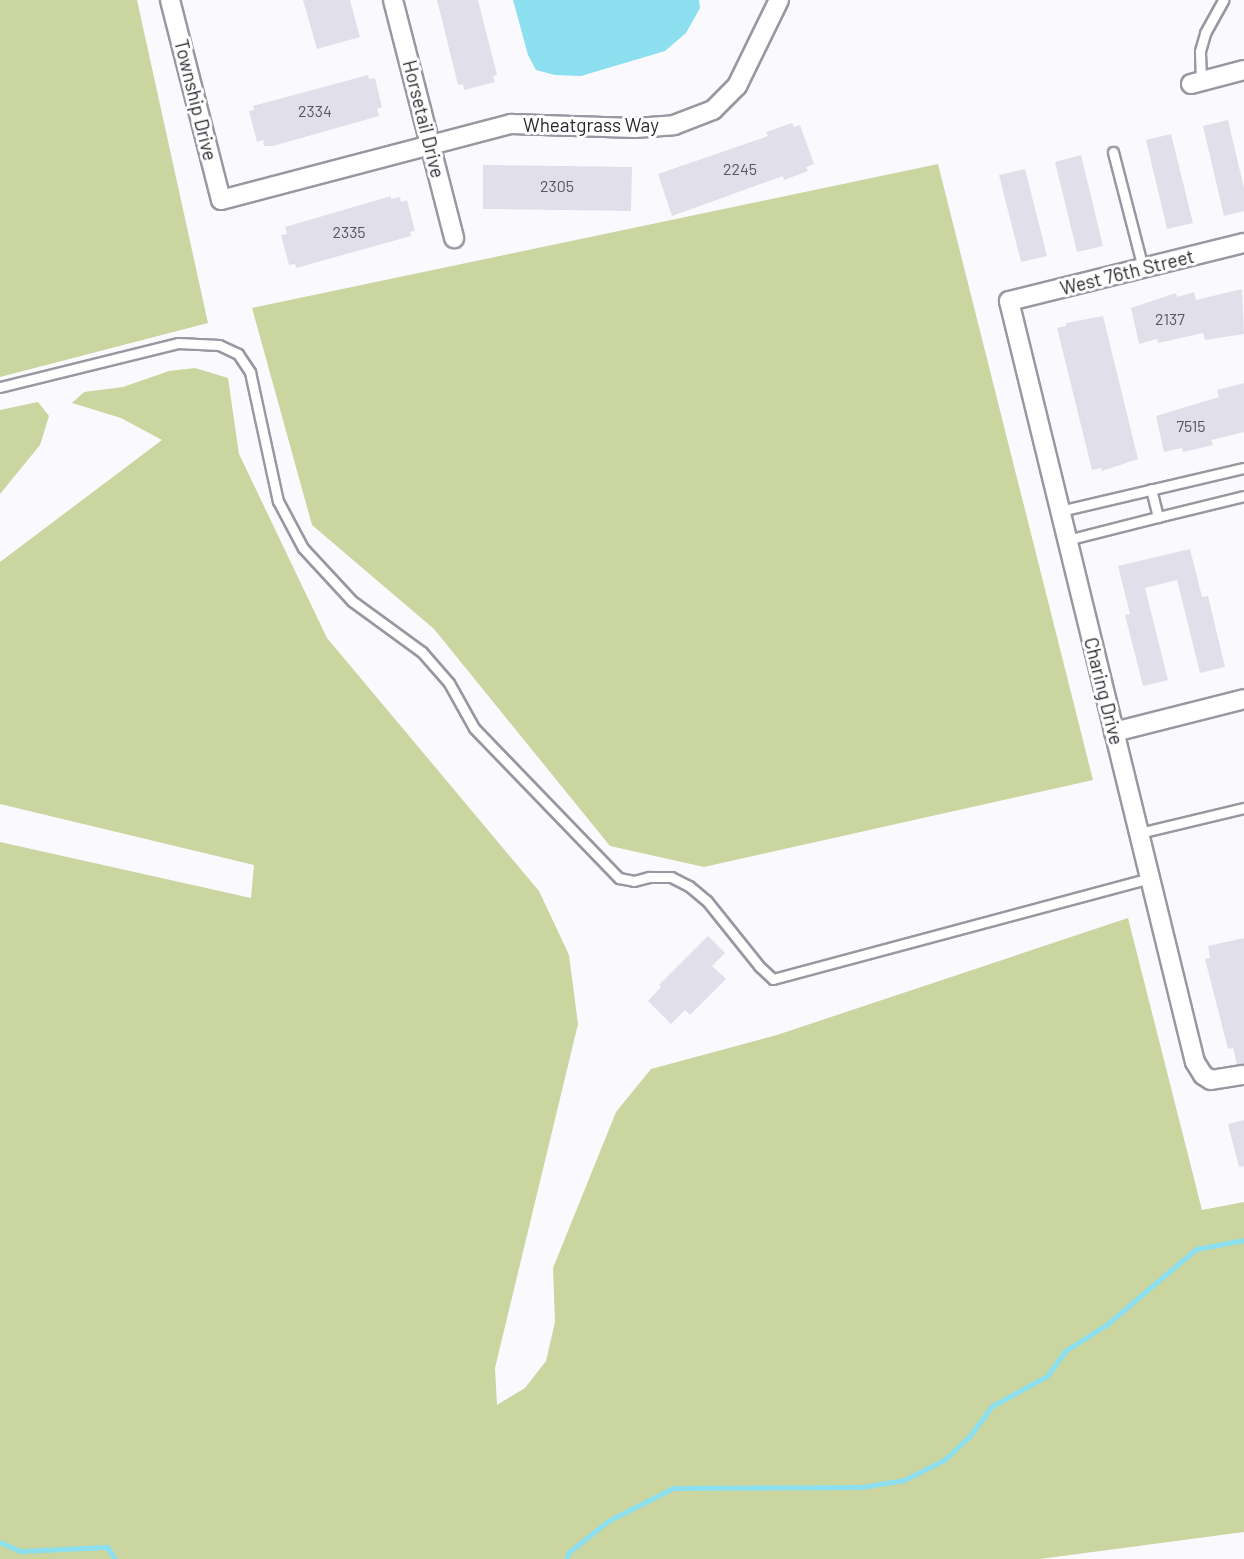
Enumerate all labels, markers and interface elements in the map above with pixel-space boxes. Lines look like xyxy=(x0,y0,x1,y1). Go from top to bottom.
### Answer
street label: Township Drive xyxy=(170,37,222,163)
street label: Horsetail Drive xyxy=(398,58,450,180)
house number: 2334 xyxy=(298,101,332,121)
street label: Wheatgrass Way xyxy=(523,114,659,136)
house number: 2245 xyxy=(723,159,757,179)
house number: 2305 xyxy=(540,176,574,196)
house number: 2335 xyxy=(332,222,366,242)
street label: West 76th Street xyxy=(1058,244,1196,300)
house number: 2137 xyxy=(1155,309,1185,329)
house number: 7515 xyxy=(1176,416,1206,436)
street label: Charing Drive xyxy=(1080,635,1128,747)

